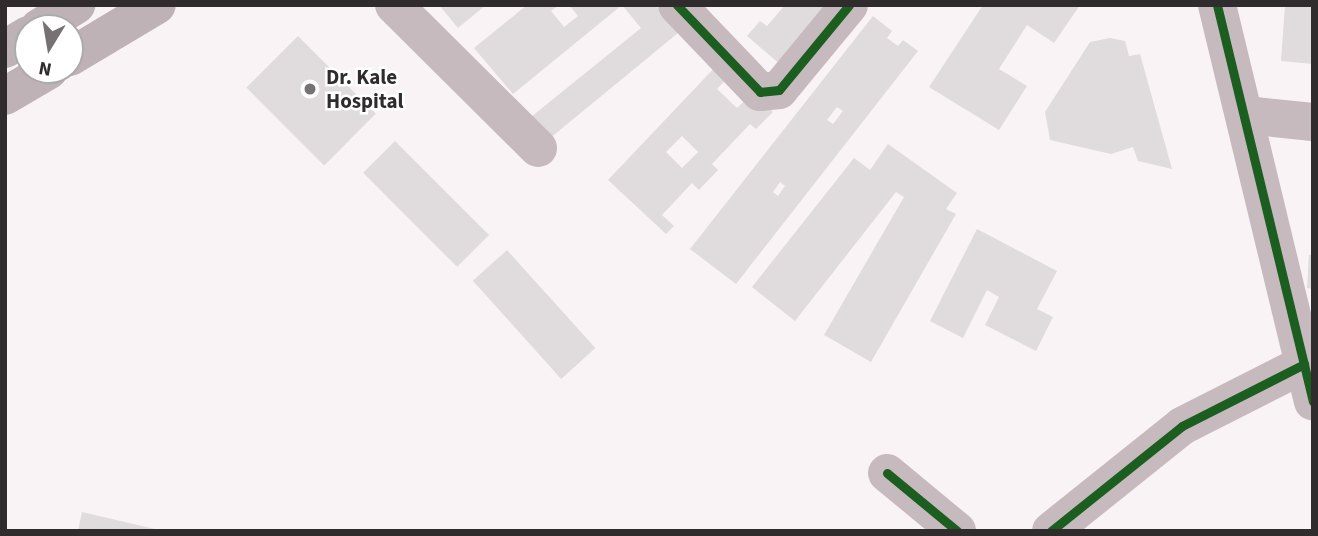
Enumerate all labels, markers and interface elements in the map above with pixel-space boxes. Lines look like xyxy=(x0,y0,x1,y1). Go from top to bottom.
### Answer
north arrow xyxy=(14,14,84,84)
text: N xyxy=(37,54,54,83)
place label: Dr. Kale Hospital xyxy=(326,64,404,114)
marker: Dr. Kale Hospital xyxy=(300,79,320,99)

